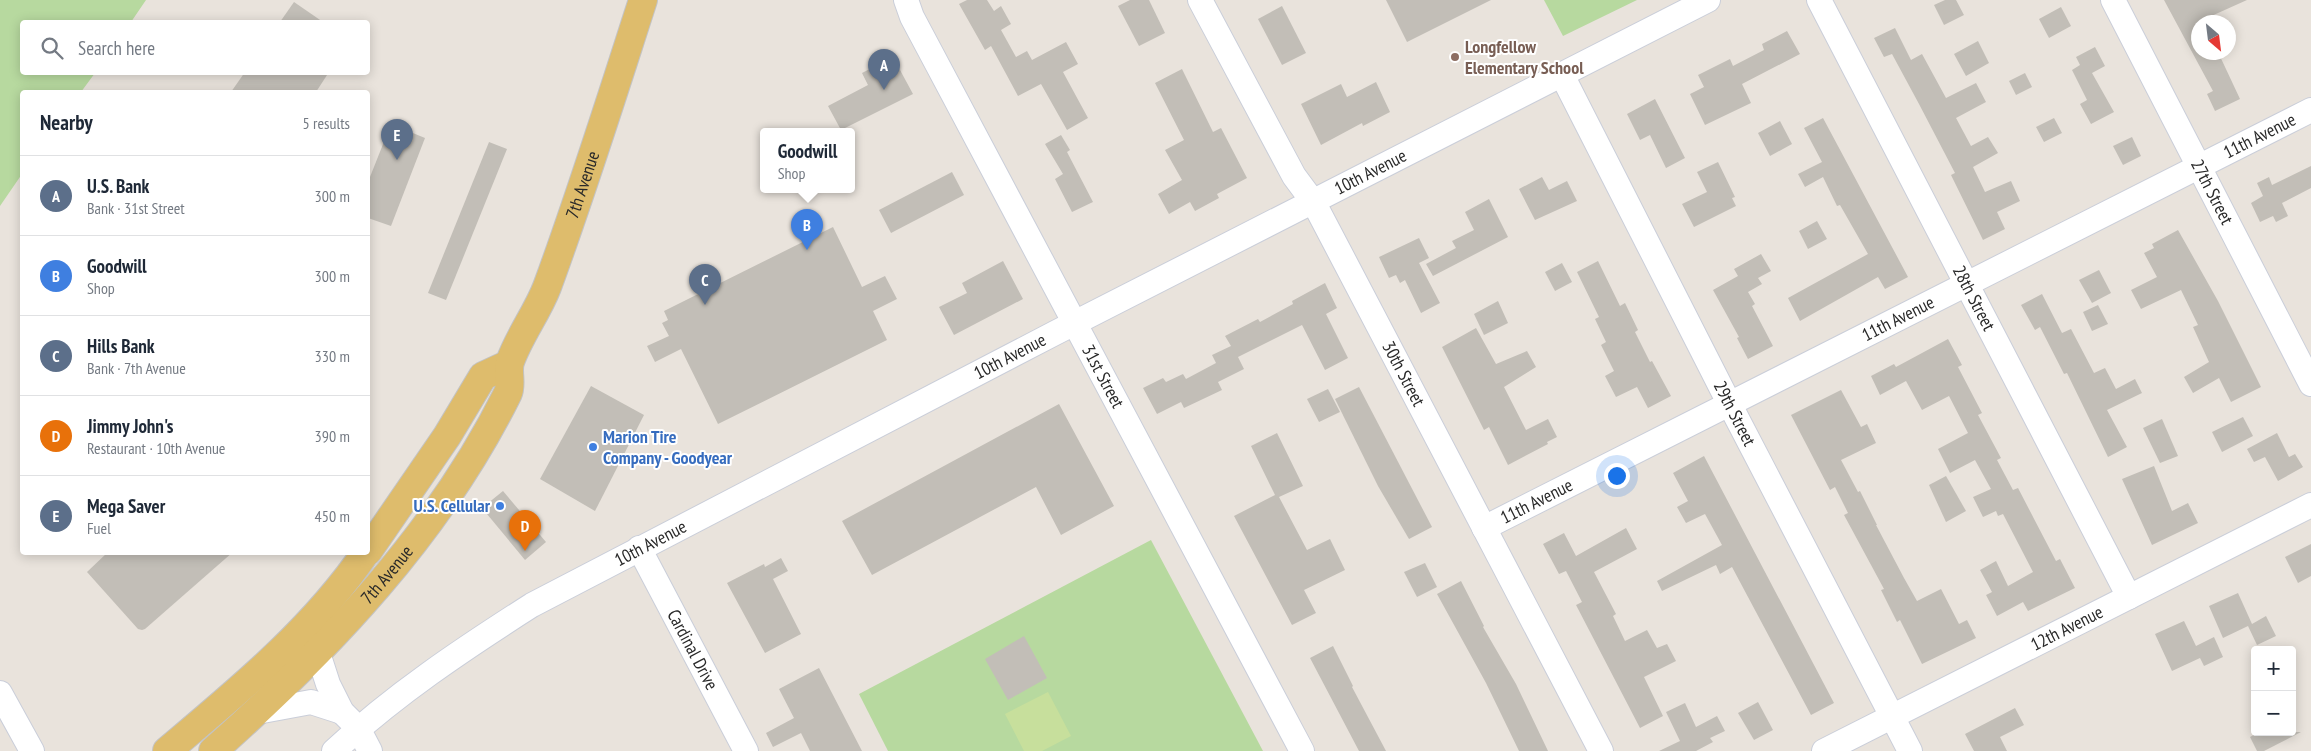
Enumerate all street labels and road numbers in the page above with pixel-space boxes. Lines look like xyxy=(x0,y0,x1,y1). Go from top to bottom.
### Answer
street label: 11th Avenue xyxy=(2219,108,2299,163)
street label: 10th Avenue xyxy=(1330,144,1410,200)
street label: 7th Avenue xyxy=(560,148,604,221)
street label: 27th Street xyxy=(2186,155,2239,228)
street label: 28th Street xyxy=(1948,262,2001,334)
street label: 11th Avenue xyxy=(1858,290,1938,346)
street label: 10th Avenue xyxy=(970,328,1050,384)
street label: 30th Street xyxy=(1377,337,1430,410)
street label: 31st Street xyxy=(1077,341,1130,412)
street label: 29th Street xyxy=(1709,377,1761,450)
street label: 11th Avenue xyxy=(1496,473,1576,529)
street label: 10th Avenue xyxy=(610,515,690,571)
street label: 7th Avenue xyxy=(356,540,418,609)
street label: 12th Avenue xyxy=(2027,600,2107,656)
street label: Cardinal Drive xyxy=(662,605,724,694)

